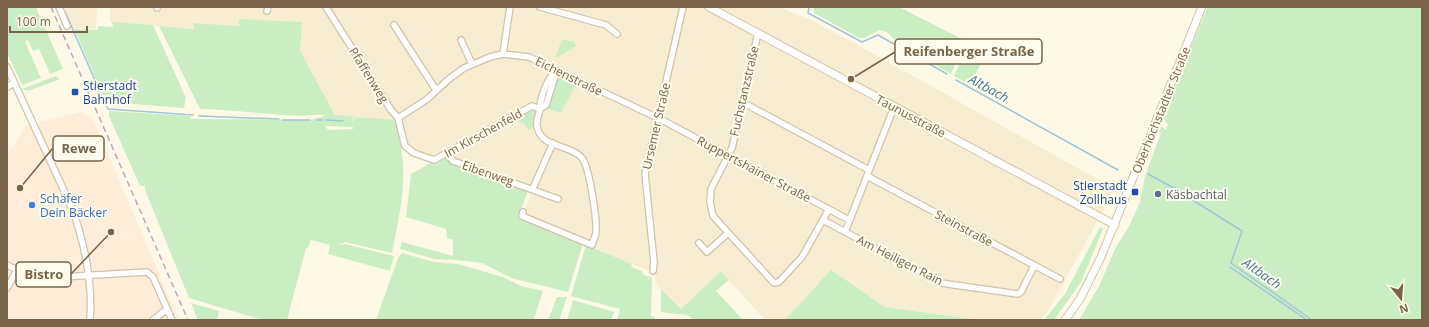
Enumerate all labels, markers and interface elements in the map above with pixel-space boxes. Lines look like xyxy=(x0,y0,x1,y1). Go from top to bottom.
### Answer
scale bar xyxy=(10,8,87,34)
text: 100 m xyxy=(16,13,51,30)
callout: Reifenberger Straße xyxy=(895,39,1042,64)
text: Reifenberger Straße xyxy=(903,42,1035,60)
street label: Pfaffenweg xyxy=(345,44,393,106)
street label: Fuchstanzstraße xyxy=(725,44,763,138)
street label: Oberhöchstadter Straße xyxy=(1128,44,1194,176)
street label: Eichenstraße xyxy=(533,52,606,100)
water label: Altbach xyxy=(965,69,1012,106)
place label: Stierstadt Bahnhof xyxy=(83,77,137,108)
street label: Ursemer Straße xyxy=(638,81,674,171)
marker: Stierstadt Bahnhof xyxy=(70,87,80,97)
street label: Taunusstraße xyxy=(873,90,949,142)
street label: Im Kirschenfeld xyxy=(441,104,525,162)
street label: Ruppertshainer Straße xyxy=(694,132,814,206)
callout: Rewe xyxy=(53,136,104,161)
text: Rewe xyxy=(61,139,97,157)
street label: Eibenweg xyxy=(460,156,517,190)
place label: Stierstadt Zollhaus xyxy=(1073,177,1127,208)
place label: Käsbachtal xyxy=(1166,186,1227,203)
marker: Stierstadt Zollhaus xyxy=(1130,187,1140,197)
marker: Käsbachtal xyxy=(1153,189,1163,199)
place label: Schäfer Dein Bäcker xyxy=(40,190,107,221)
marker: Schäfer Dein Bäcker xyxy=(27,200,37,210)
street label: Steinstraße xyxy=(932,206,996,251)
street label: Am Heiligen Rain xyxy=(854,231,946,289)
water label: Altbach xyxy=(1238,253,1285,293)
callout: Bistro xyxy=(16,262,71,287)
text: Bistro xyxy=(25,265,63,283)
north arrow xyxy=(1381,279,1421,319)
text: N xyxy=(1398,301,1411,318)

